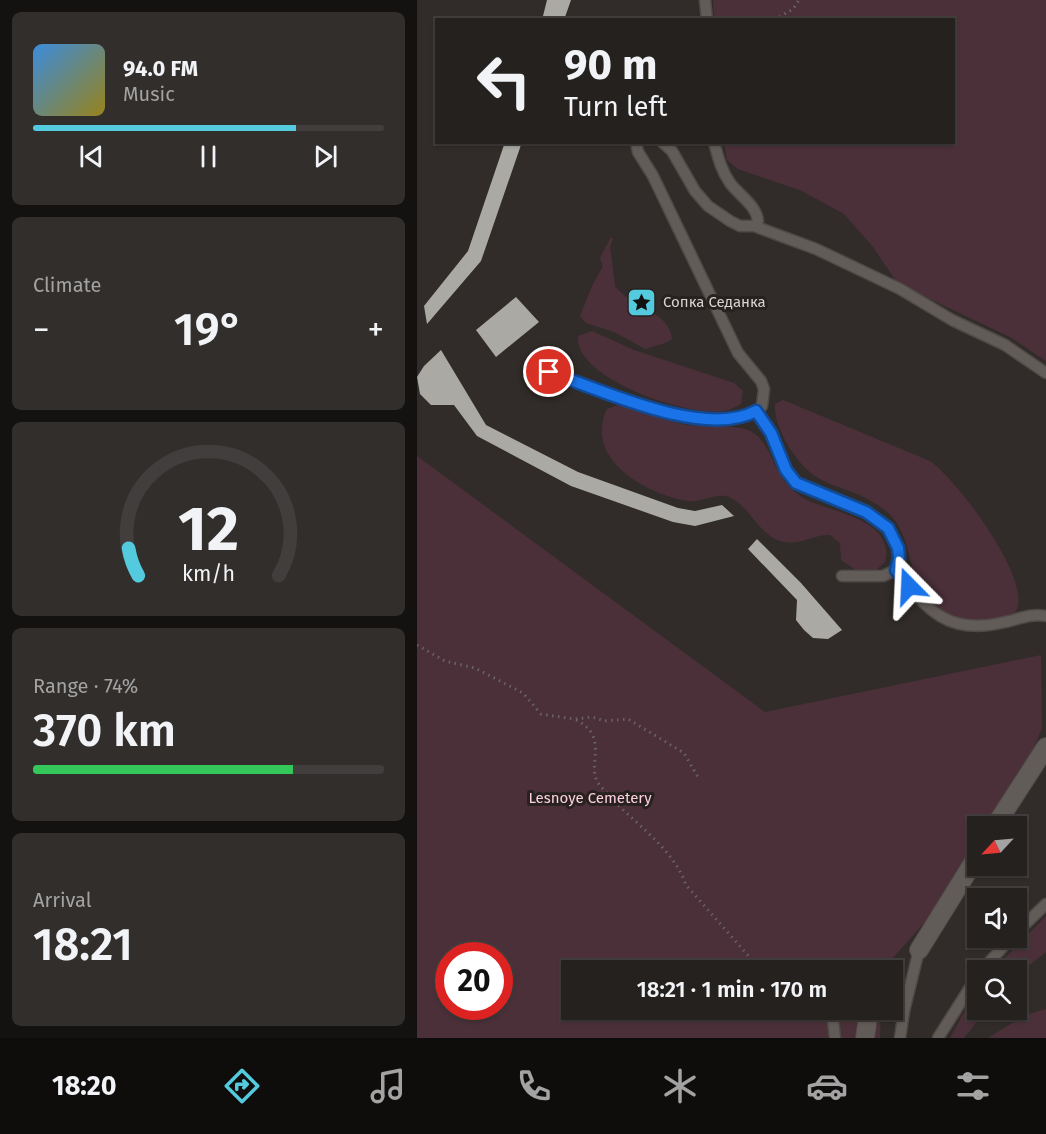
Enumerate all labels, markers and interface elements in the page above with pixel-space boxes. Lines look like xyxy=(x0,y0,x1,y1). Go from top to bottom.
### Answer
text: 90 m xyxy=(564,40,658,90)
icon: left xyxy=(465,42,543,120)
text: 94.0 FM xyxy=(123,55,198,82)
text: Music xyxy=(123,82,175,106)
text: Turn left xyxy=(564,91,667,123)
icon: previous xyxy=(75,140,108,173)
icon: pause xyxy=(192,140,225,173)
icon: next xyxy=(309,140,342,173)
text: Climate xyxy=(33,273,101,297)
place icon: Сопка Седанка xyxy=(626,286,658,318)
place label: Сопка Седанка xyxy=(663,293,766,311)
text: 19° xyxy=(174,303,243,357)
text: − xyxy=(33,310,50,350)
text: + xyxy=(368,310,384,350)
pin xyxy=(523,346,574,397)
icon: arrive xyxy=(532,355,565,388)
text: 12 xyxy=(178,492,239,567)
position arrow xyxy=(877,554,941,618)
text: km/h xyxy=(182,561,235,587)
text: Range · 74% xyxy=(33,674,138,698)
text: 370 km xyxy=(33,704,176,758)
park label: Lesnoye Cemetery xyxy=(528,789,652,807)
north arrow xyxy=(967,816,1027,876)
map controls xyxy=(967,816,1027,1020)
text: Arrival xyxy=(33,888,92,912)
button: sound xyxy=(967,888,1027,948)
text: 18:21 xyxy=(33,918,133,972)
speed limit sign: 20 xyxy=(435,942,513,1020)
button: search xyxy=(967,960,1027,1020)
text: 18:21 · 1 min · 170 m xyxy=(637,976,827,1003)
icon: directions xyxy=(221,1065,263,1107)
icon: music xyxy=(367,1065,409,1107)
icon: phone xyxy=(513,1065,555,1107)
icon: climate xyxy=(659,1065,701,1107)
icon: car xyxy=(806,1065,848,1107)
icon: filters xyxy=(952,1065,994,1107)
text: 18:20 xyxy=(52,1070,117,1102)

